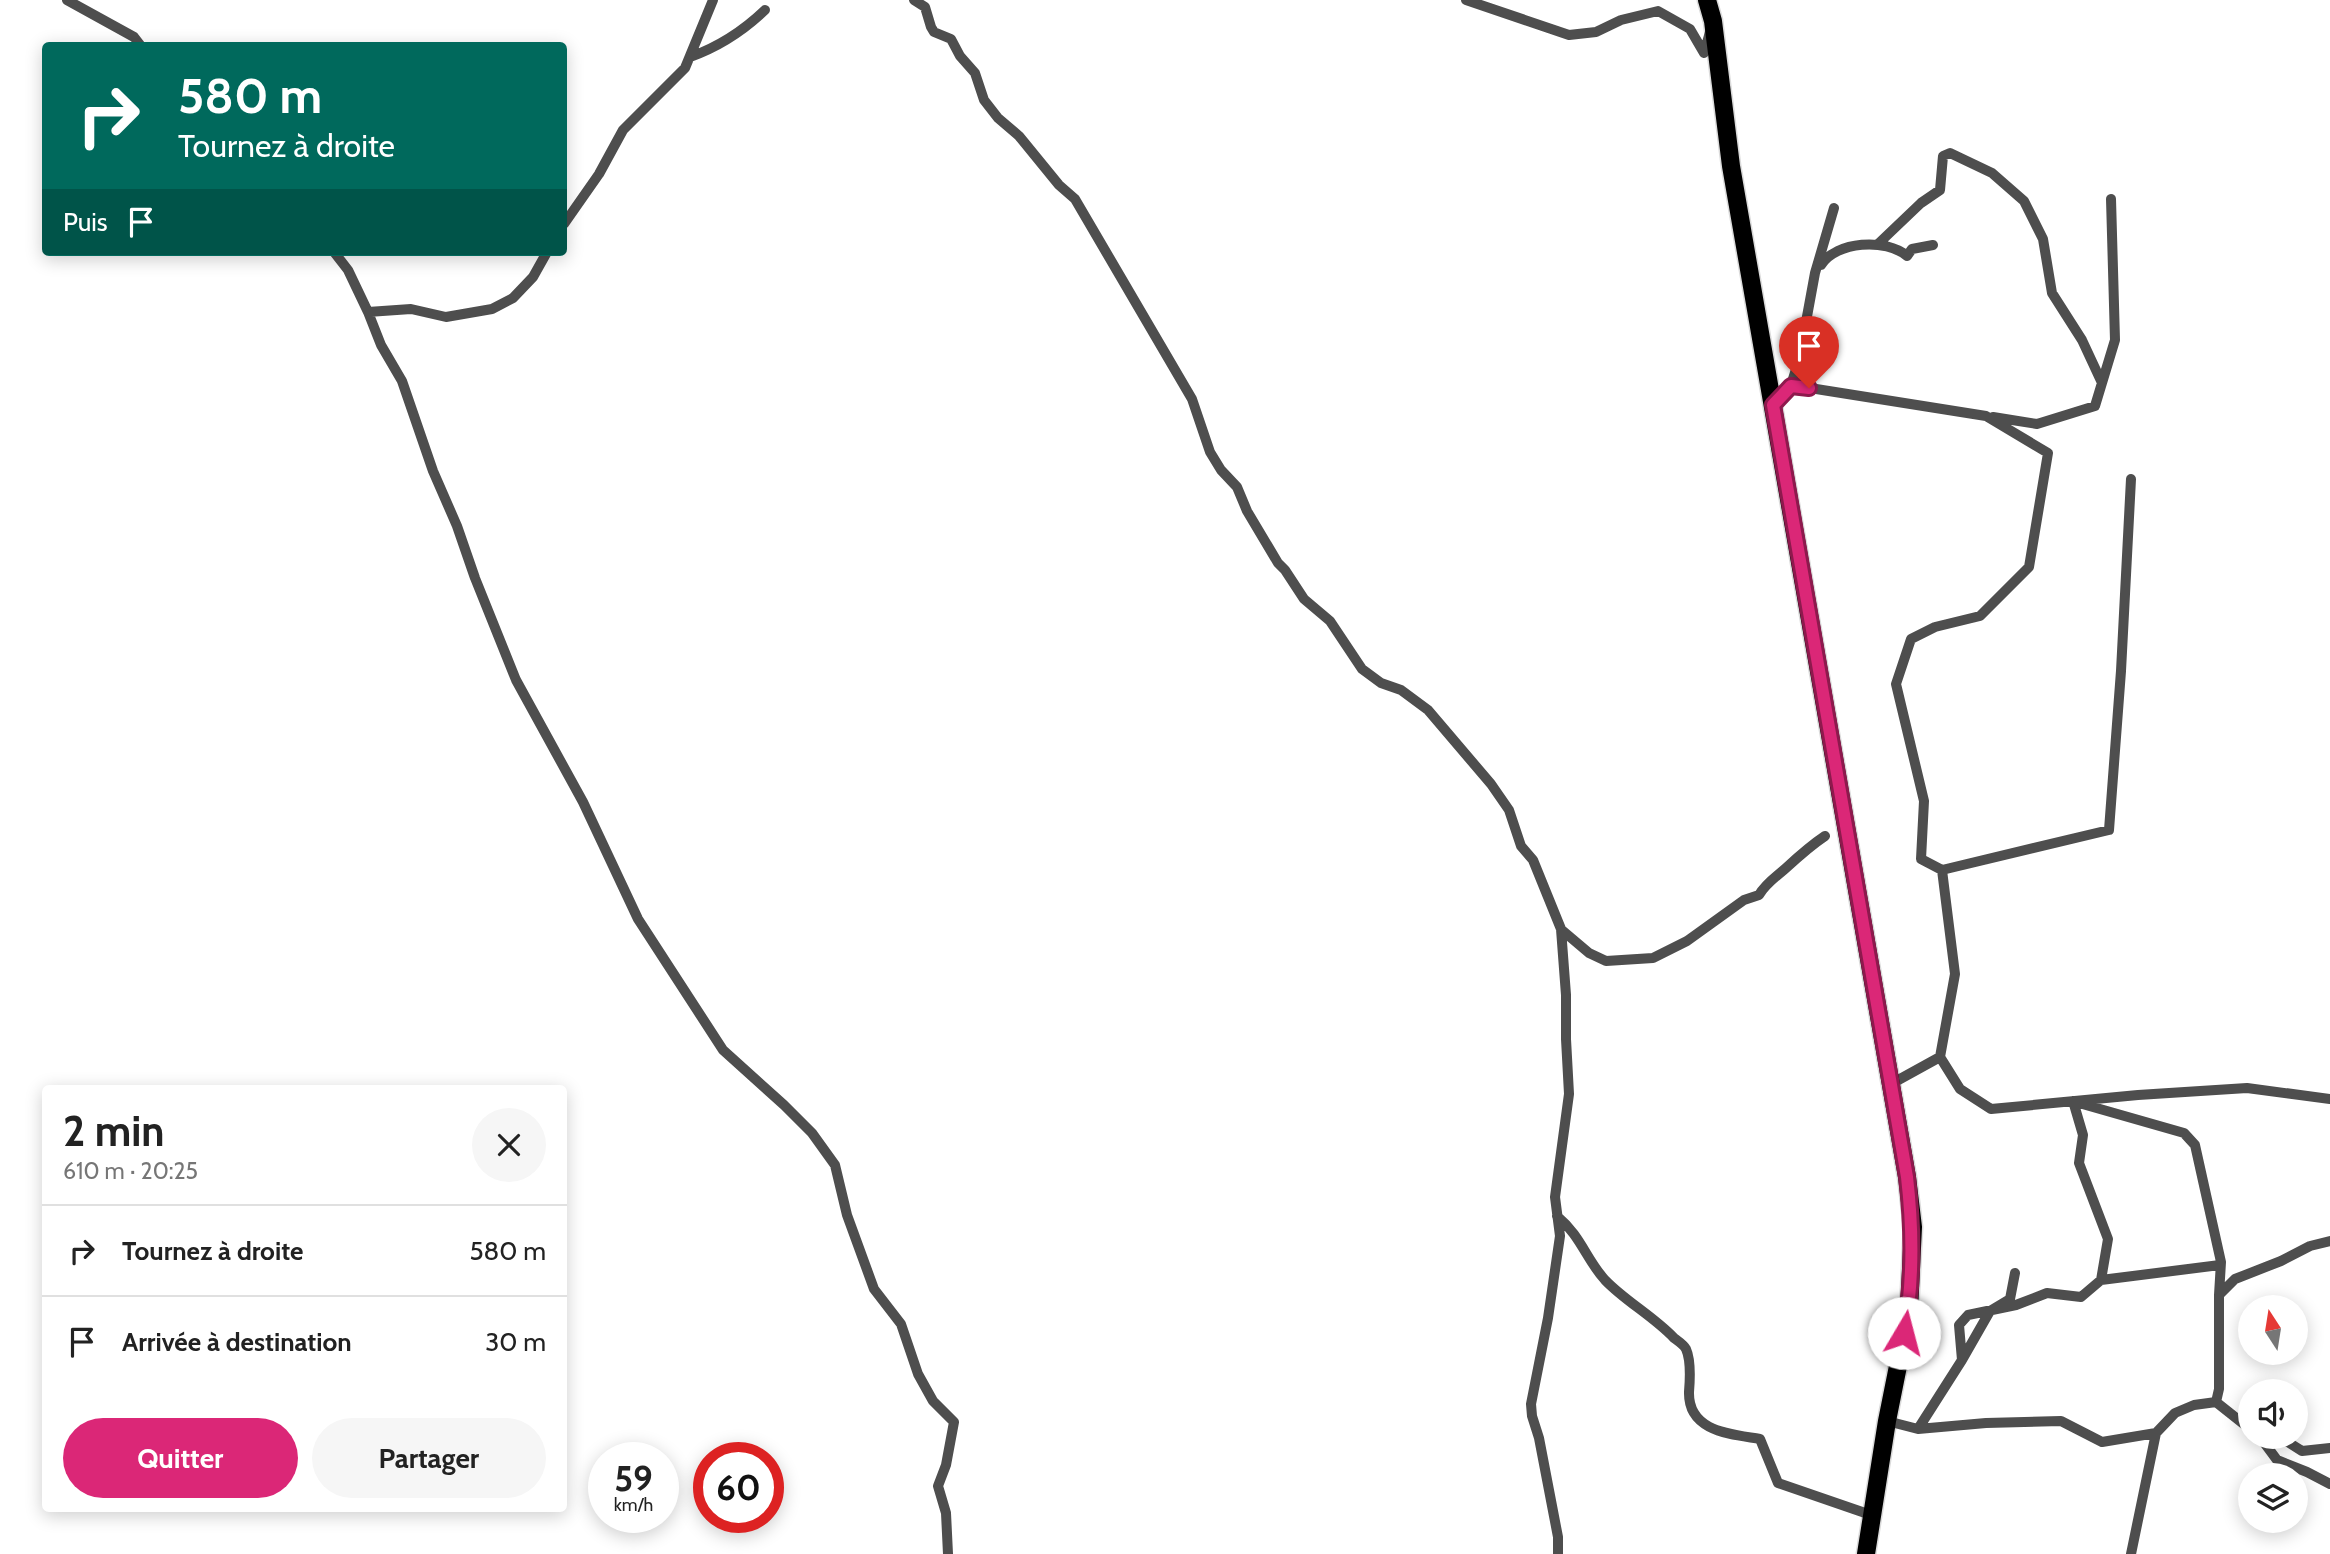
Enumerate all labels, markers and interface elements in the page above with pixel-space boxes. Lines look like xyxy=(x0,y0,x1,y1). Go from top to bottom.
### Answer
text: 580 m xyxy=(178,66,322,125)
icon: right xyxy=(63,70,154,161)
text: Tournez à droite xyxy=(178,126,395,165)
icon: arrive xyxy=(122,203,160,241)
text: Puis xyxy=(63,206,108,238)
pin xyxy=(1779,316,1839,388)
icon: arrive xyxy=(1790,327,1828,365)
text: 2 min xyxy=(63,1105,164,1157)
button: close xyxy=(472,1108,546,1182)
text: 610 m · 20:25 xyxy=(63,1157,198,1185)
icon: right xyxy=(63,1232,101,1270)
text: Tournez à droite xyxy=(122,1235,304,1267)
text: 580 m xyxy=(469,1235,546,1267)
north arrow xyxy=(2238,1295,2308,1365)
map controls xyxy=(2238,1295,2308,1533)
position arrow xyxy=(1867,1296,1941,1370)
icon: arrive xyxy=(63,1323,101,1361)
text: Arrivée à destination xyxy=(122,1326,352,1358)
text: 30 m xyxy=(485,1326,546,1358)
button: sound xyxy=(2238,1379,2308,1449)
button: Quitter xyxy=(63,1418,298,1498)
button: Partager xyxy=(312,1418,546,1498)
speed limit sign: 60 xyxy=(693,1442,784,1533)
text: 59 xyxy=(614,1457,653,1500)
button: layers xyxy=(2238,1463,2308,1533)
text: km/h xyxy=(614,1494,653,1516)

